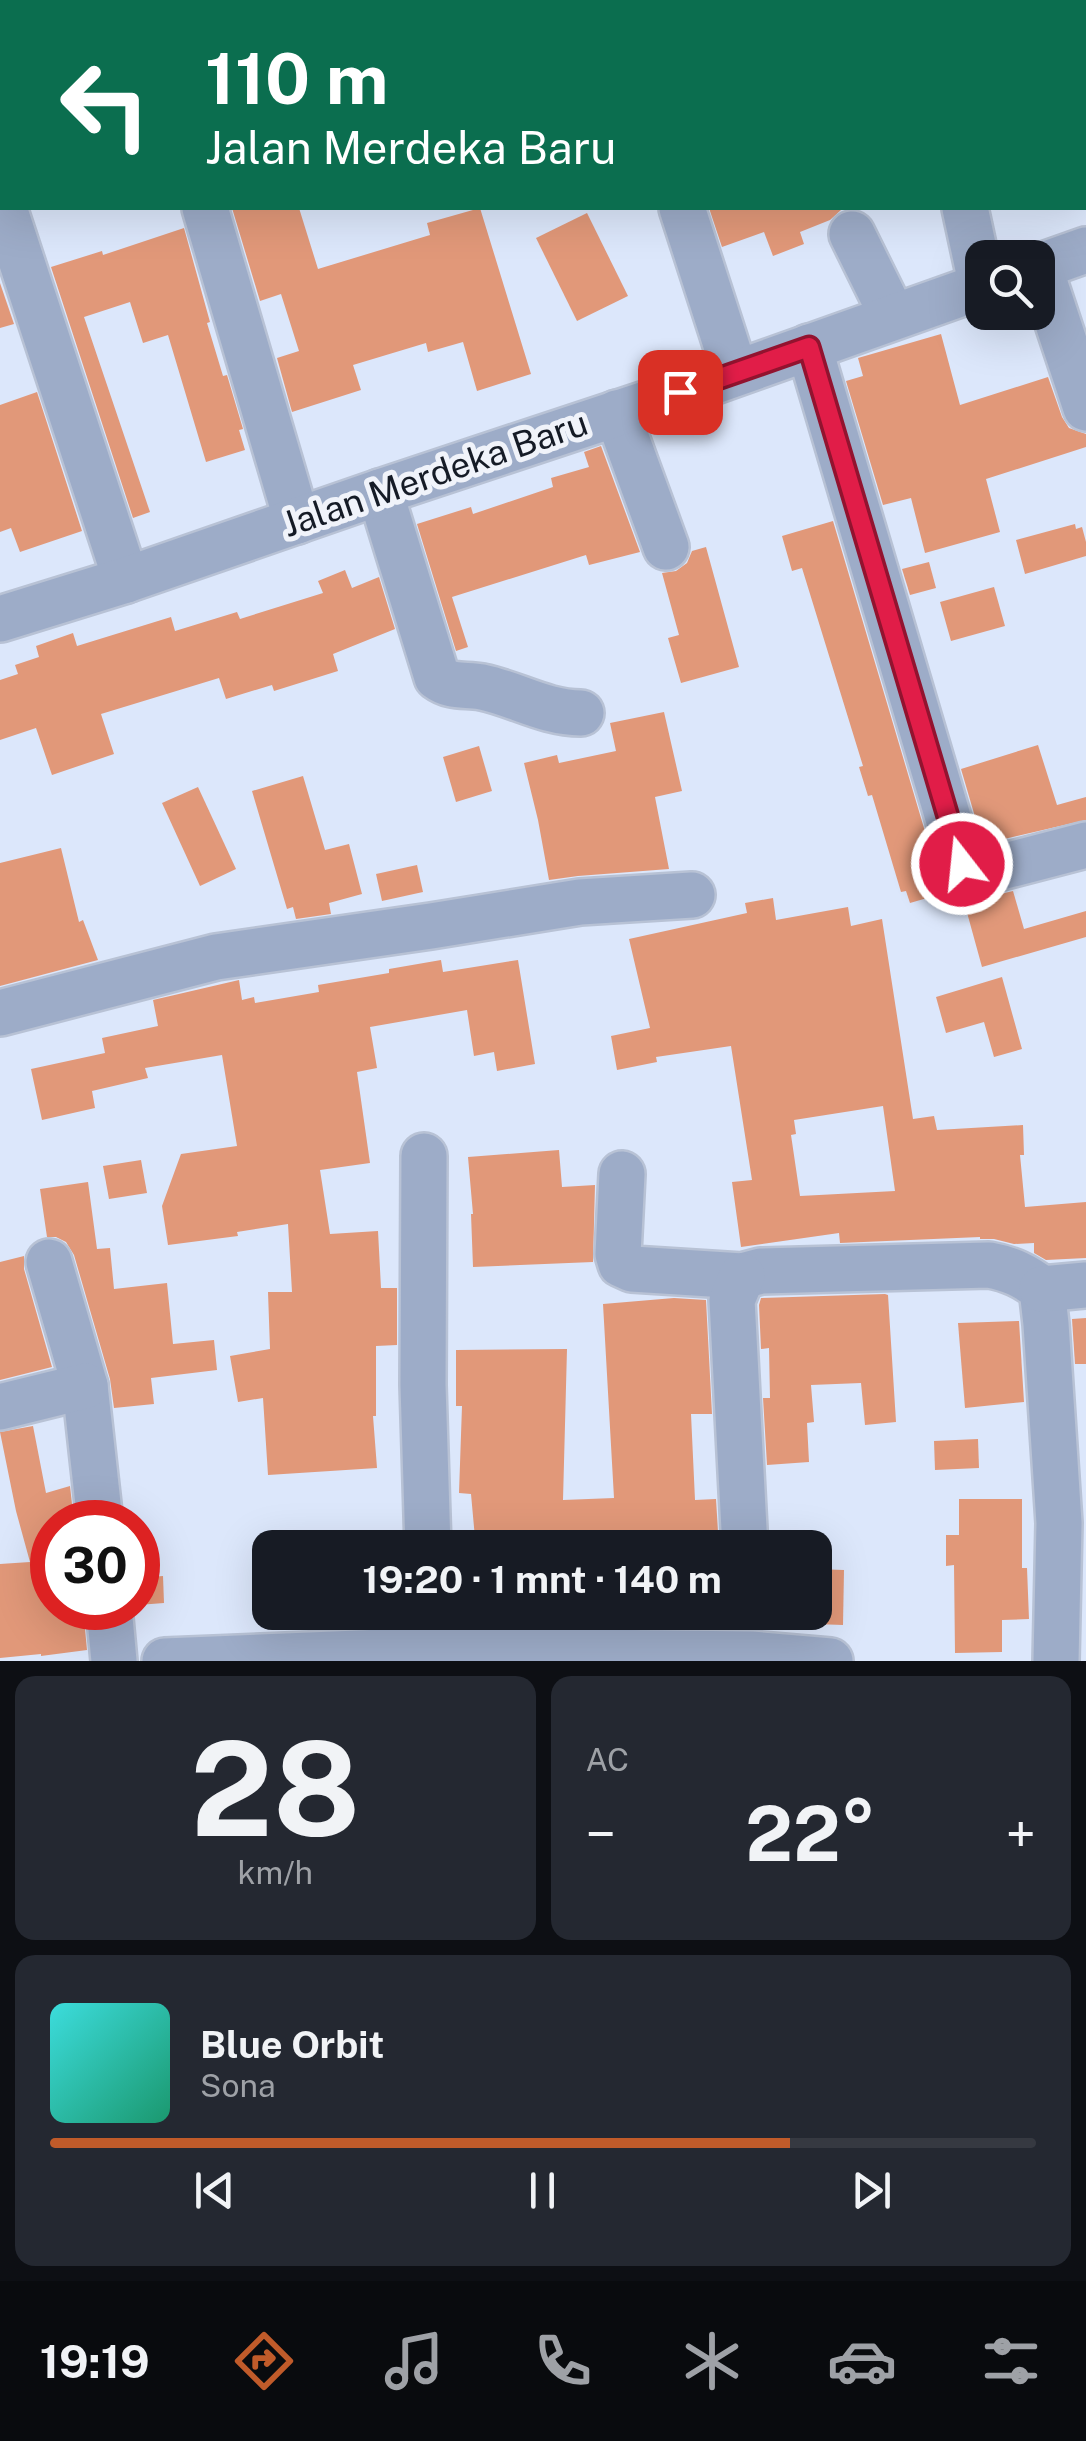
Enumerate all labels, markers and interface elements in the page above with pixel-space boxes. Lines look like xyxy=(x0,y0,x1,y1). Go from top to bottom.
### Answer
text: 110 m xyxy=(205,37,389,120)
icon: left xyxy=(40,40,170,170)
text: Jalan Merdeka Baru xyxy=(205,121,616,174)
map controls xyxy=(965,240,1055,330)
button: search xyxy=(965,240,1055,330)
pin xyxy=(638,350,723,435)
icon: arrive xyxy=(653,365,708,420)
street label: Jalan Merdeka Baru xyxy=(277,402,593,545)
position arrow xyxy=(910,812,1014,916)
speed limit sign: 30 xyxy=(30,1500,160,1630)
text: 19:20 · 1 mnt · 140 m xyxy=(362,1557,722,1602)
text: 28 xyxy=(190,1713,360,1865)
text: AC xyxy=(586,1741,629,1778)
text: 22° xyxy=(745,1790,876,1878)
text: − xyxy=(586,1802,616,1866)
text: + xyxy=(1006,1802,1036,1866)
text: km/h xyxy=(238,1854,313,1891)
text: Blue Orbit xyxy=(200,2022,384,2067)
text: Sona xyxy=(200,2067,276,2104)
icon: previous xyxy=(187,2163,242,2218)
icon: pause xyxy=(515,2163,570,2218)
icon: next xyxy=(844,2163,899,2218)
icon: directions xyxy=(229,2326,299,2396)
icon: music xyxy=(379,2326,449,2396)
icon: phone xyxy=(528,2326,598,2396)
icon: climate xyxy=(677,2326,747,2396)
icon: car xyxy=(827,2326,897,2396)
icon: filters xyxy=(976,2326,1046,2396)
text: 19:19 xyxy=(40,2335,150,2388)

